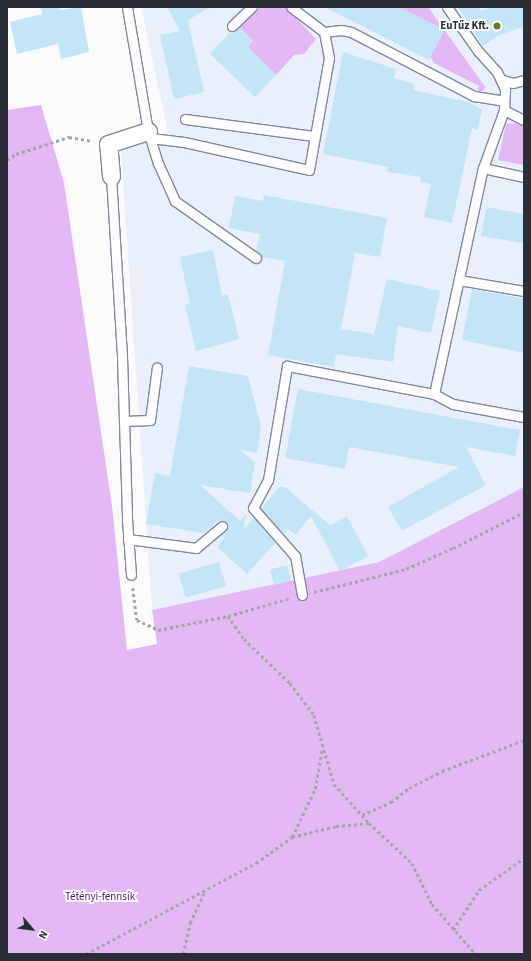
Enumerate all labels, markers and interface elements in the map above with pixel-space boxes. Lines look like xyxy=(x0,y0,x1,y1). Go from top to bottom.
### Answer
place label: EuTűz Kft. xyxy=(440,19,489,33)
marker: EuTűz Kft. xyxy=(492,21,502,31)
park label: Tétényi-fennsík xyxy=(65,890,135,904)
north arrow xyxy=(12,909,52,949)
text: N xyxy=(35,928,51,942)

